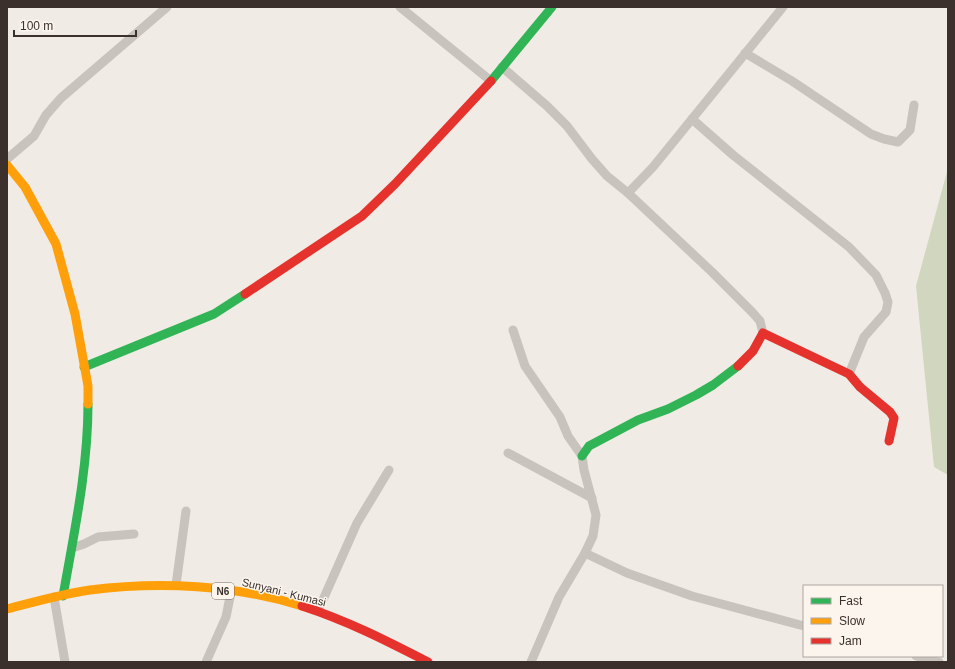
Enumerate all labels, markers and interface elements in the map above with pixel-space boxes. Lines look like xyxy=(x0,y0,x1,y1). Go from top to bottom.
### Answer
scale bar xyxy=(14,12,136,38)
text: 100 m xyxy=(20,19,53,33)
street label: Sunyani - Kumasi xyxy=(241,576,327,608)
road number: N6 xyxy=(212,583,234,599)
legend xyxy=(803,585,943,657)
text: Fast xyxy=(839,594,863,608)
text: Slow xyxy=(839,614,865,628)
text: Jam xyxy=(839,634,862,648)

